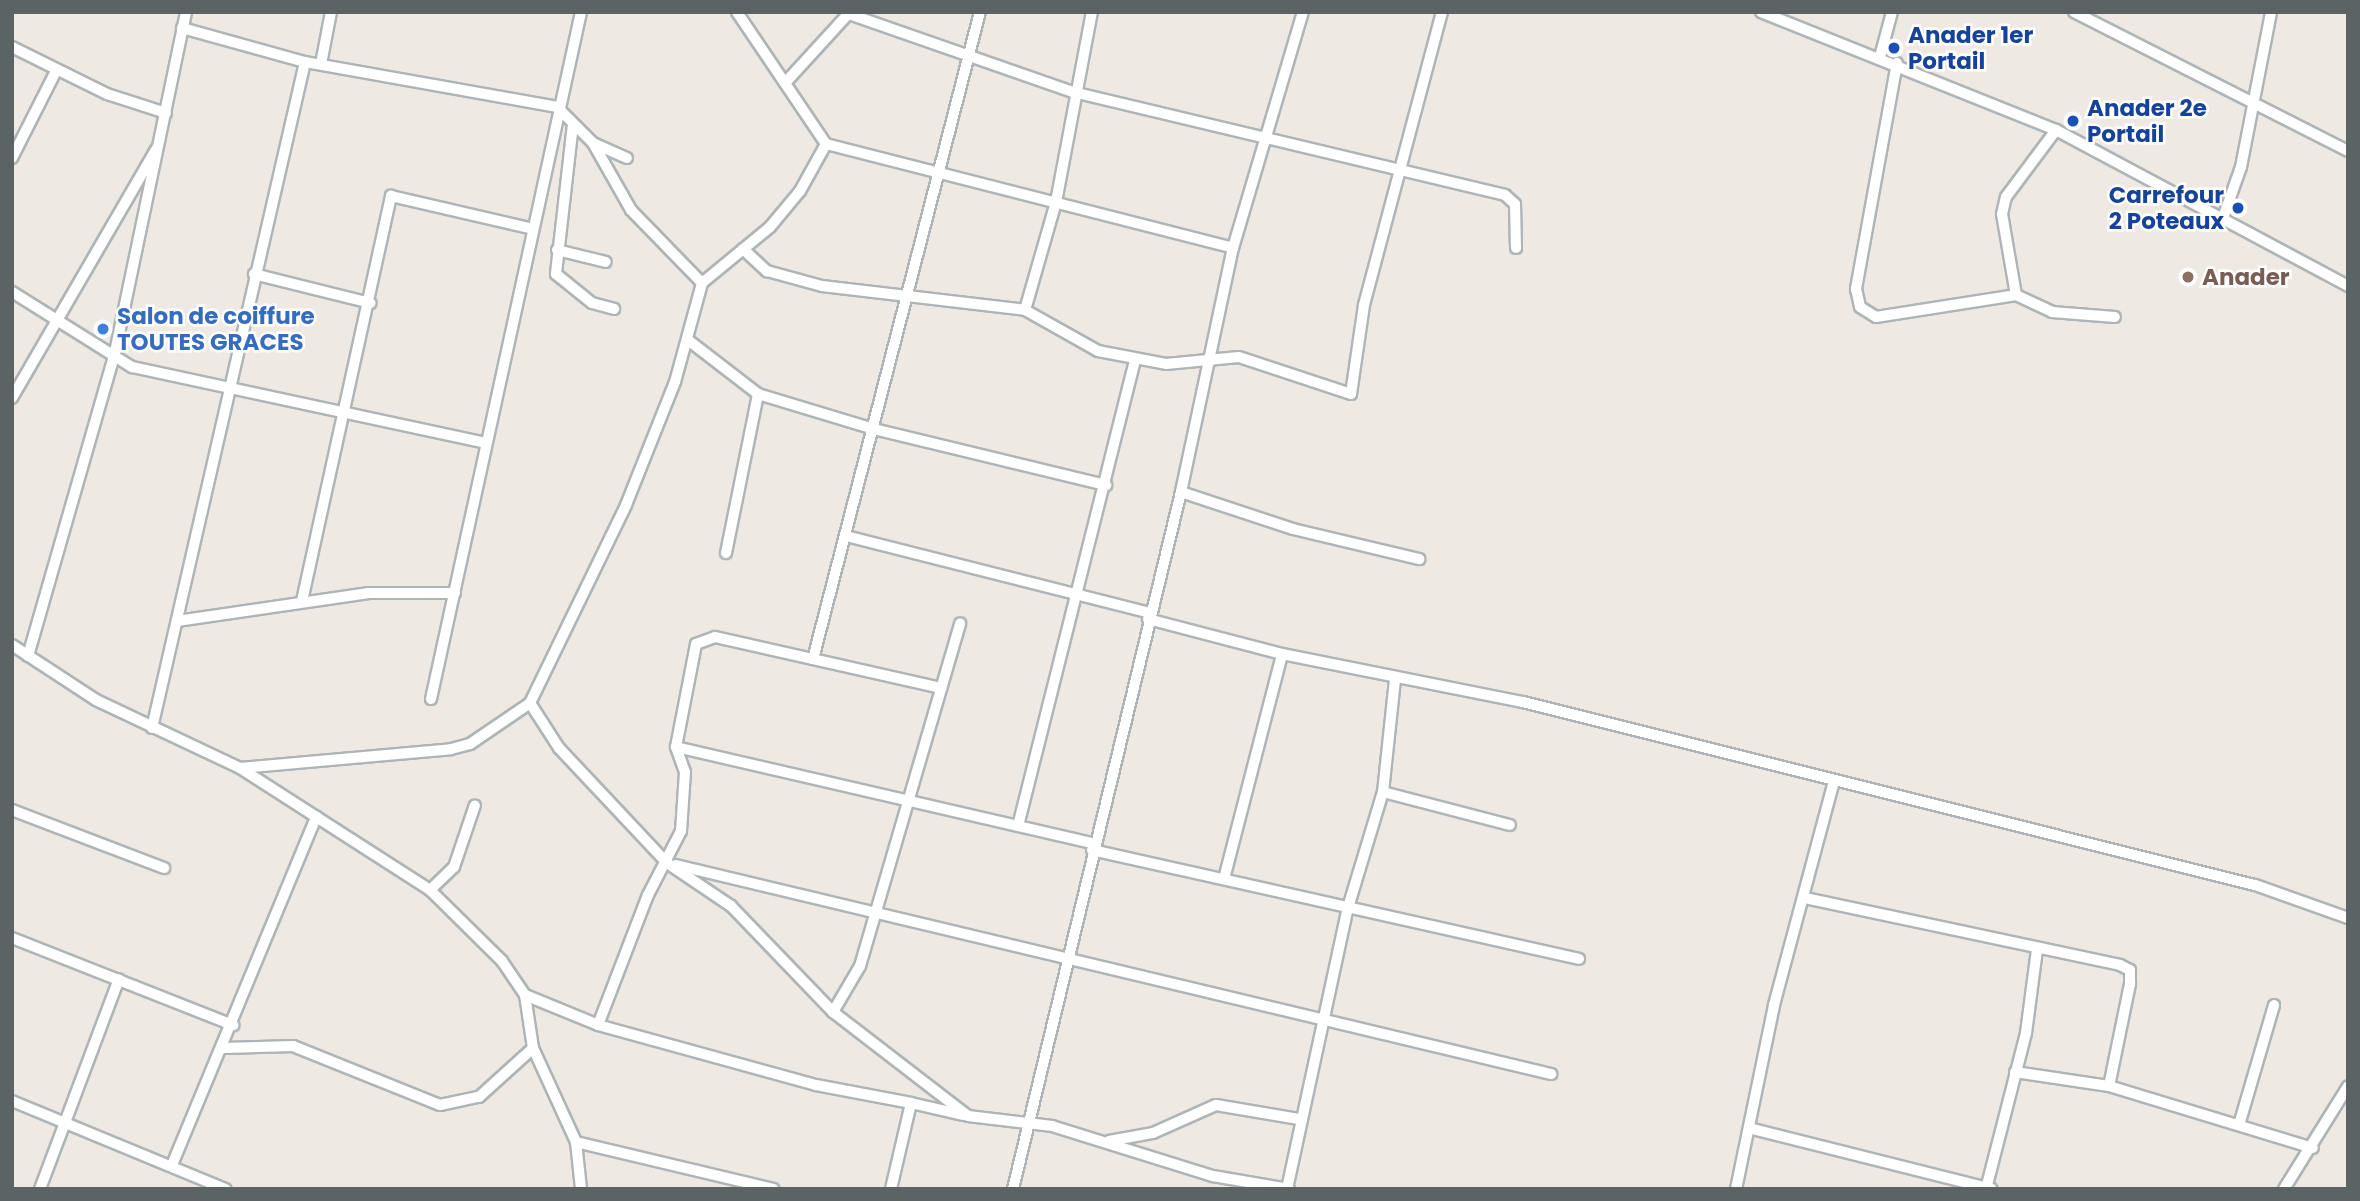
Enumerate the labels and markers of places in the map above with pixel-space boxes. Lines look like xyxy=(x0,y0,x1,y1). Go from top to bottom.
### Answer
place label: Anader 1er Portail xyxy=(1908,21,2033,75)
marker: Anader 1er Portail xyxy=(1886,40,1902,56)
place label: Anader 2e Portail xyxy=(2087,94,2207,148)
marker: Anader 2e Portail xyxy=(2065,113,2081,129)
place label: Carrefour 2 Poteaux xyxy=(2109,181,2224,235)
marker: Carrefour 2 Poteaux xyxy=(2230,200,2246,216)
place label: Anader xyxy=(2202,263,2290,291)
marker: Anader xyxy=(2180,269,2196,285)
place label: Salon de coiffure TOUTES GRACES xyxy=(117,302,315,356)
marker: Salon de coiffure TOUTES GRACES xyxy=(95,321,111,337)

